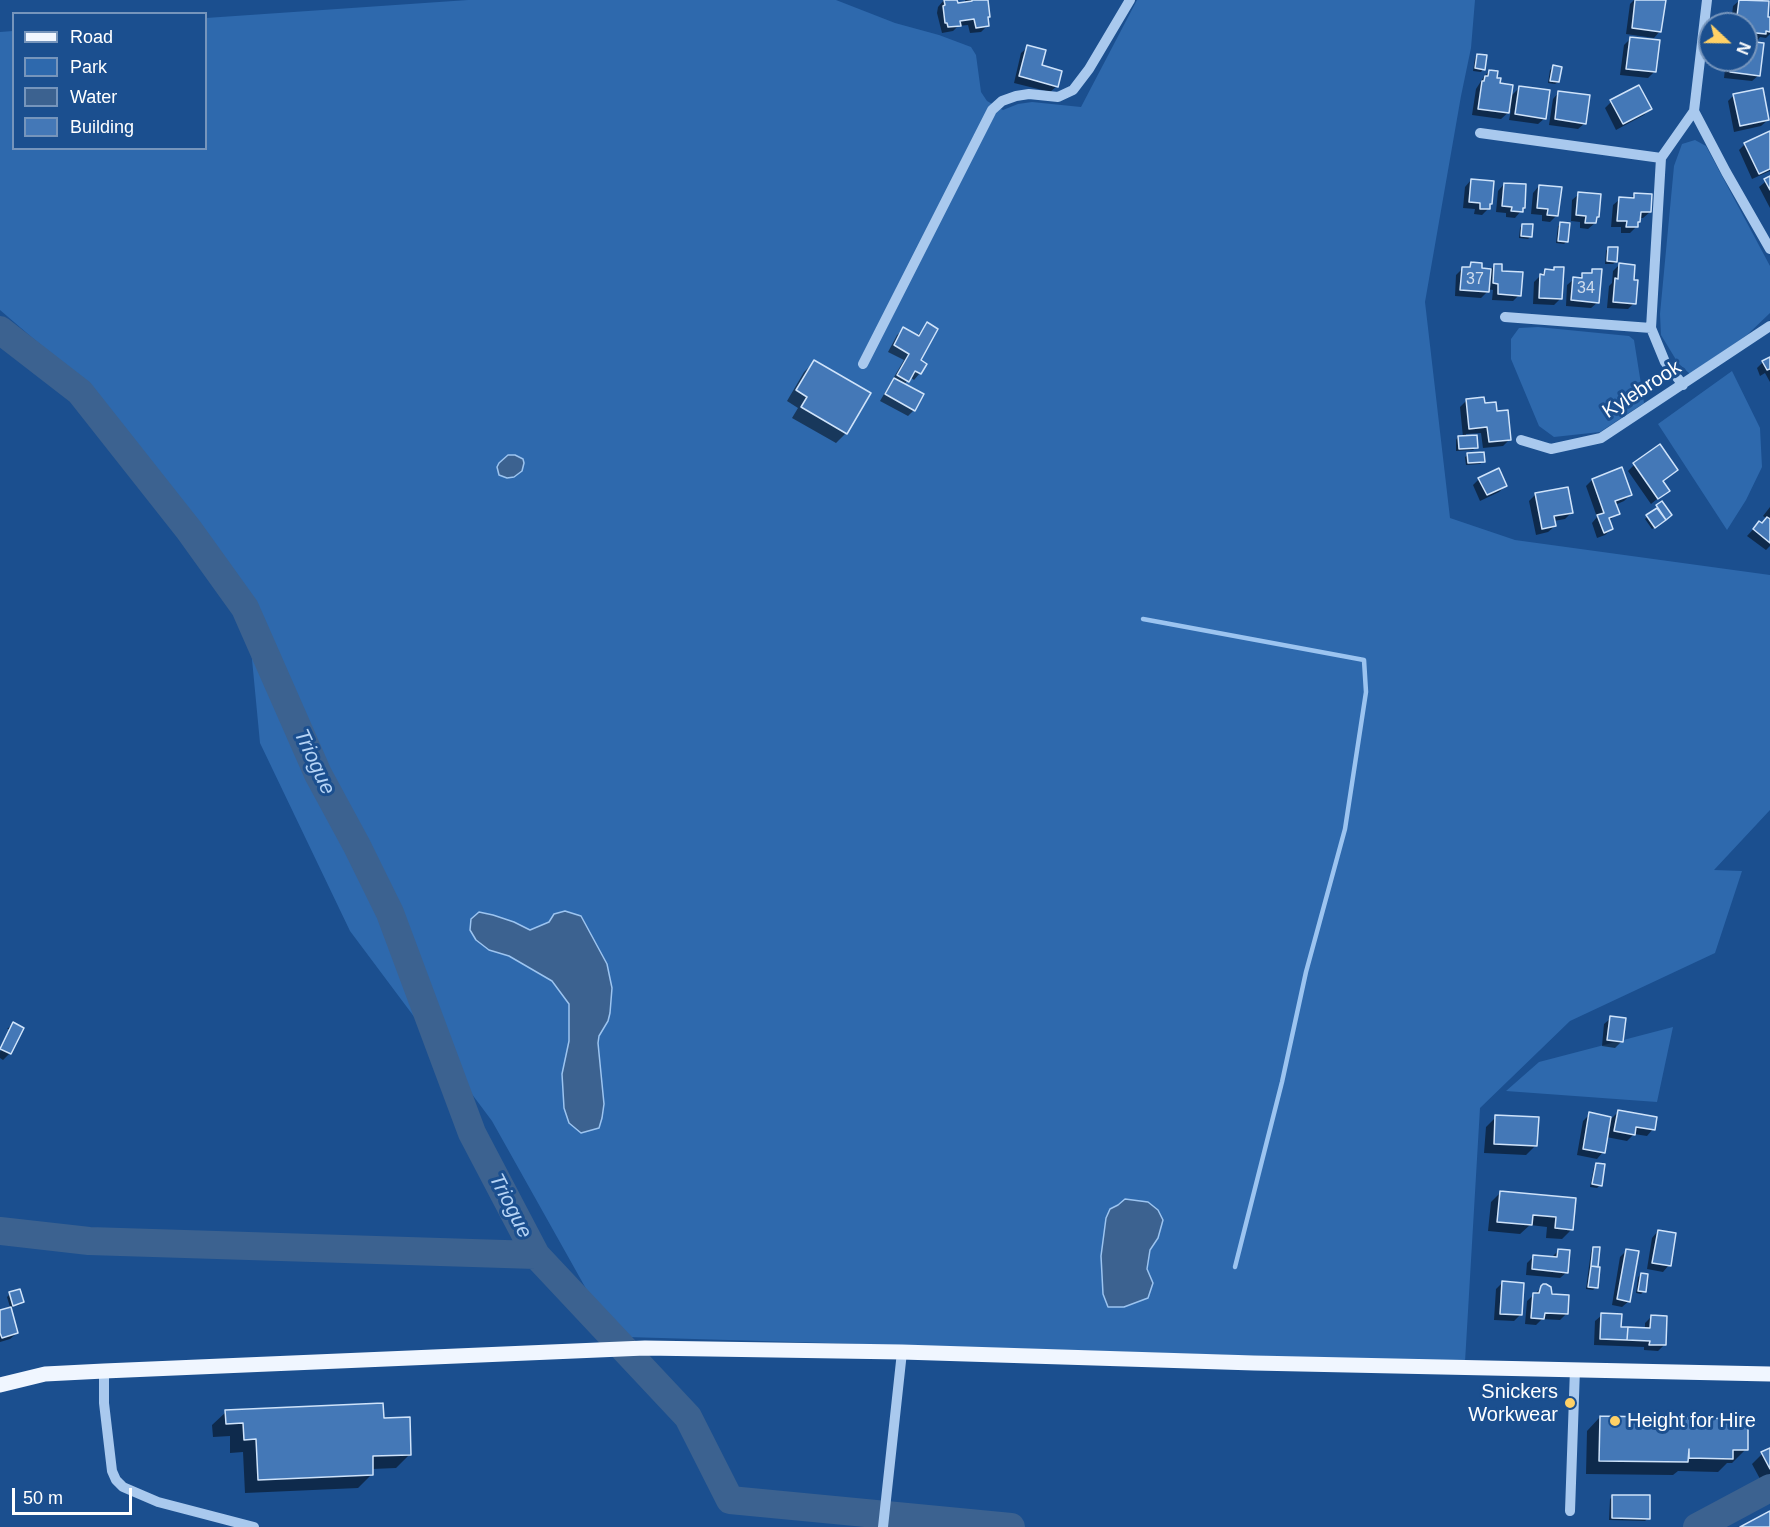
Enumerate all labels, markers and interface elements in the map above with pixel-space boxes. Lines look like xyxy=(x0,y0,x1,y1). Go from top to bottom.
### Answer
legend xyxy=(12,12,207,150)
north arrow xyxy=(1698,12,1758,72)
text: Road xyxy=(70,27,113,47)
text: N xyxy=(1733,40,1753,57)
text: Park xyxy=(70,57,107,77)
text: Water xyxy=(70,87,117,107)
text: Building xyxy=(70,117,134,137)
house number: 37 xyxy=(1466,270,1484,290)
house number: 34 xyxy=(1577,279,1595,299)
street label: Kylebrook xyxy=(1598,356,1686,424)
water label: Triogue xyxy=(288,725,340,799)
water label: Triogue xyxy=(483,1169,537,1243)
place label: Snickers Workwear xyxy=(1468,1380,1558,1427)
marker: Snickers Workwear xyxy=(1563,1396,1577,1410)
place label: Height for Hire xyxy=(1627,1409,1756,1433)
marker: Height for Hire xyxy=(1608,1414,1622,1428)
scale bar xyxy=(15,1476,135,1514)
text: 50 m xyxy=(23,1488,63,1508)

